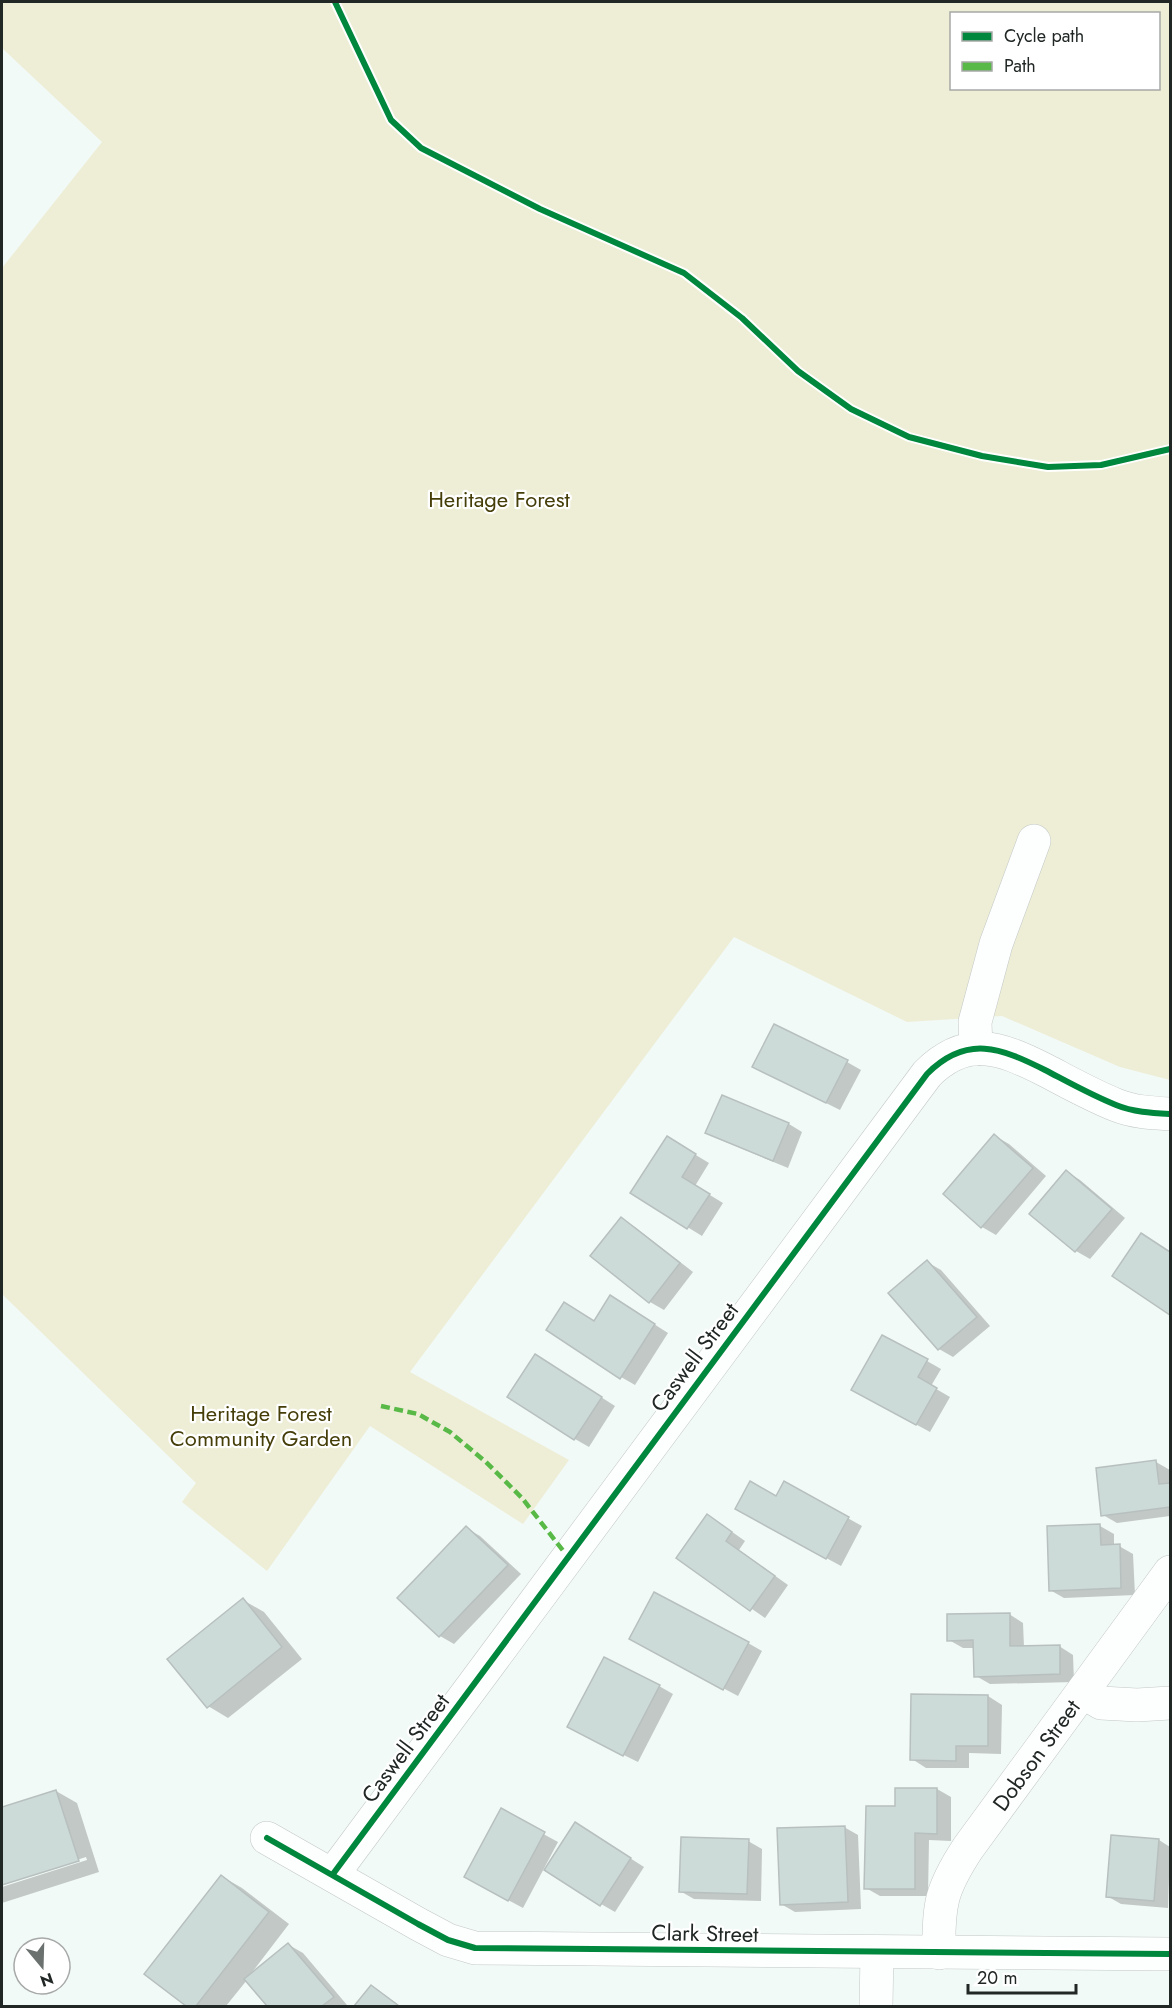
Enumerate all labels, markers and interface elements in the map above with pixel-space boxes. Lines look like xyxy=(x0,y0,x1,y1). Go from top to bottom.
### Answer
legend xyxy=(950,12,1160,90)
text: Cycle path xyxy=(1004,23,1084,49)
text: Path xyxy=(1004,53,1036,79)
park label: Heritage Forest xyxy=(428,483,571,515)
street label: Caswell Street xyxy=(642,1295,746,1418)
park label: Heritage Forest Community Garden xyxy=(170,1397,352,1454)
street label: Caswell Street xyxy=(353,1686,457,1809)
street label: Dobson Street xyxy=(985,1692,1088,1817)
street label: Clark Street xyxy=(651,1916,760,1950)
north arrow xyxy=(12,1936,72,1996)
scale bar xyxy=(968,1957,1076,1995)
text: 20 m xyxy=(977,1965,1017,1991)
text: N xyxy=(37,1967,56,1993)

